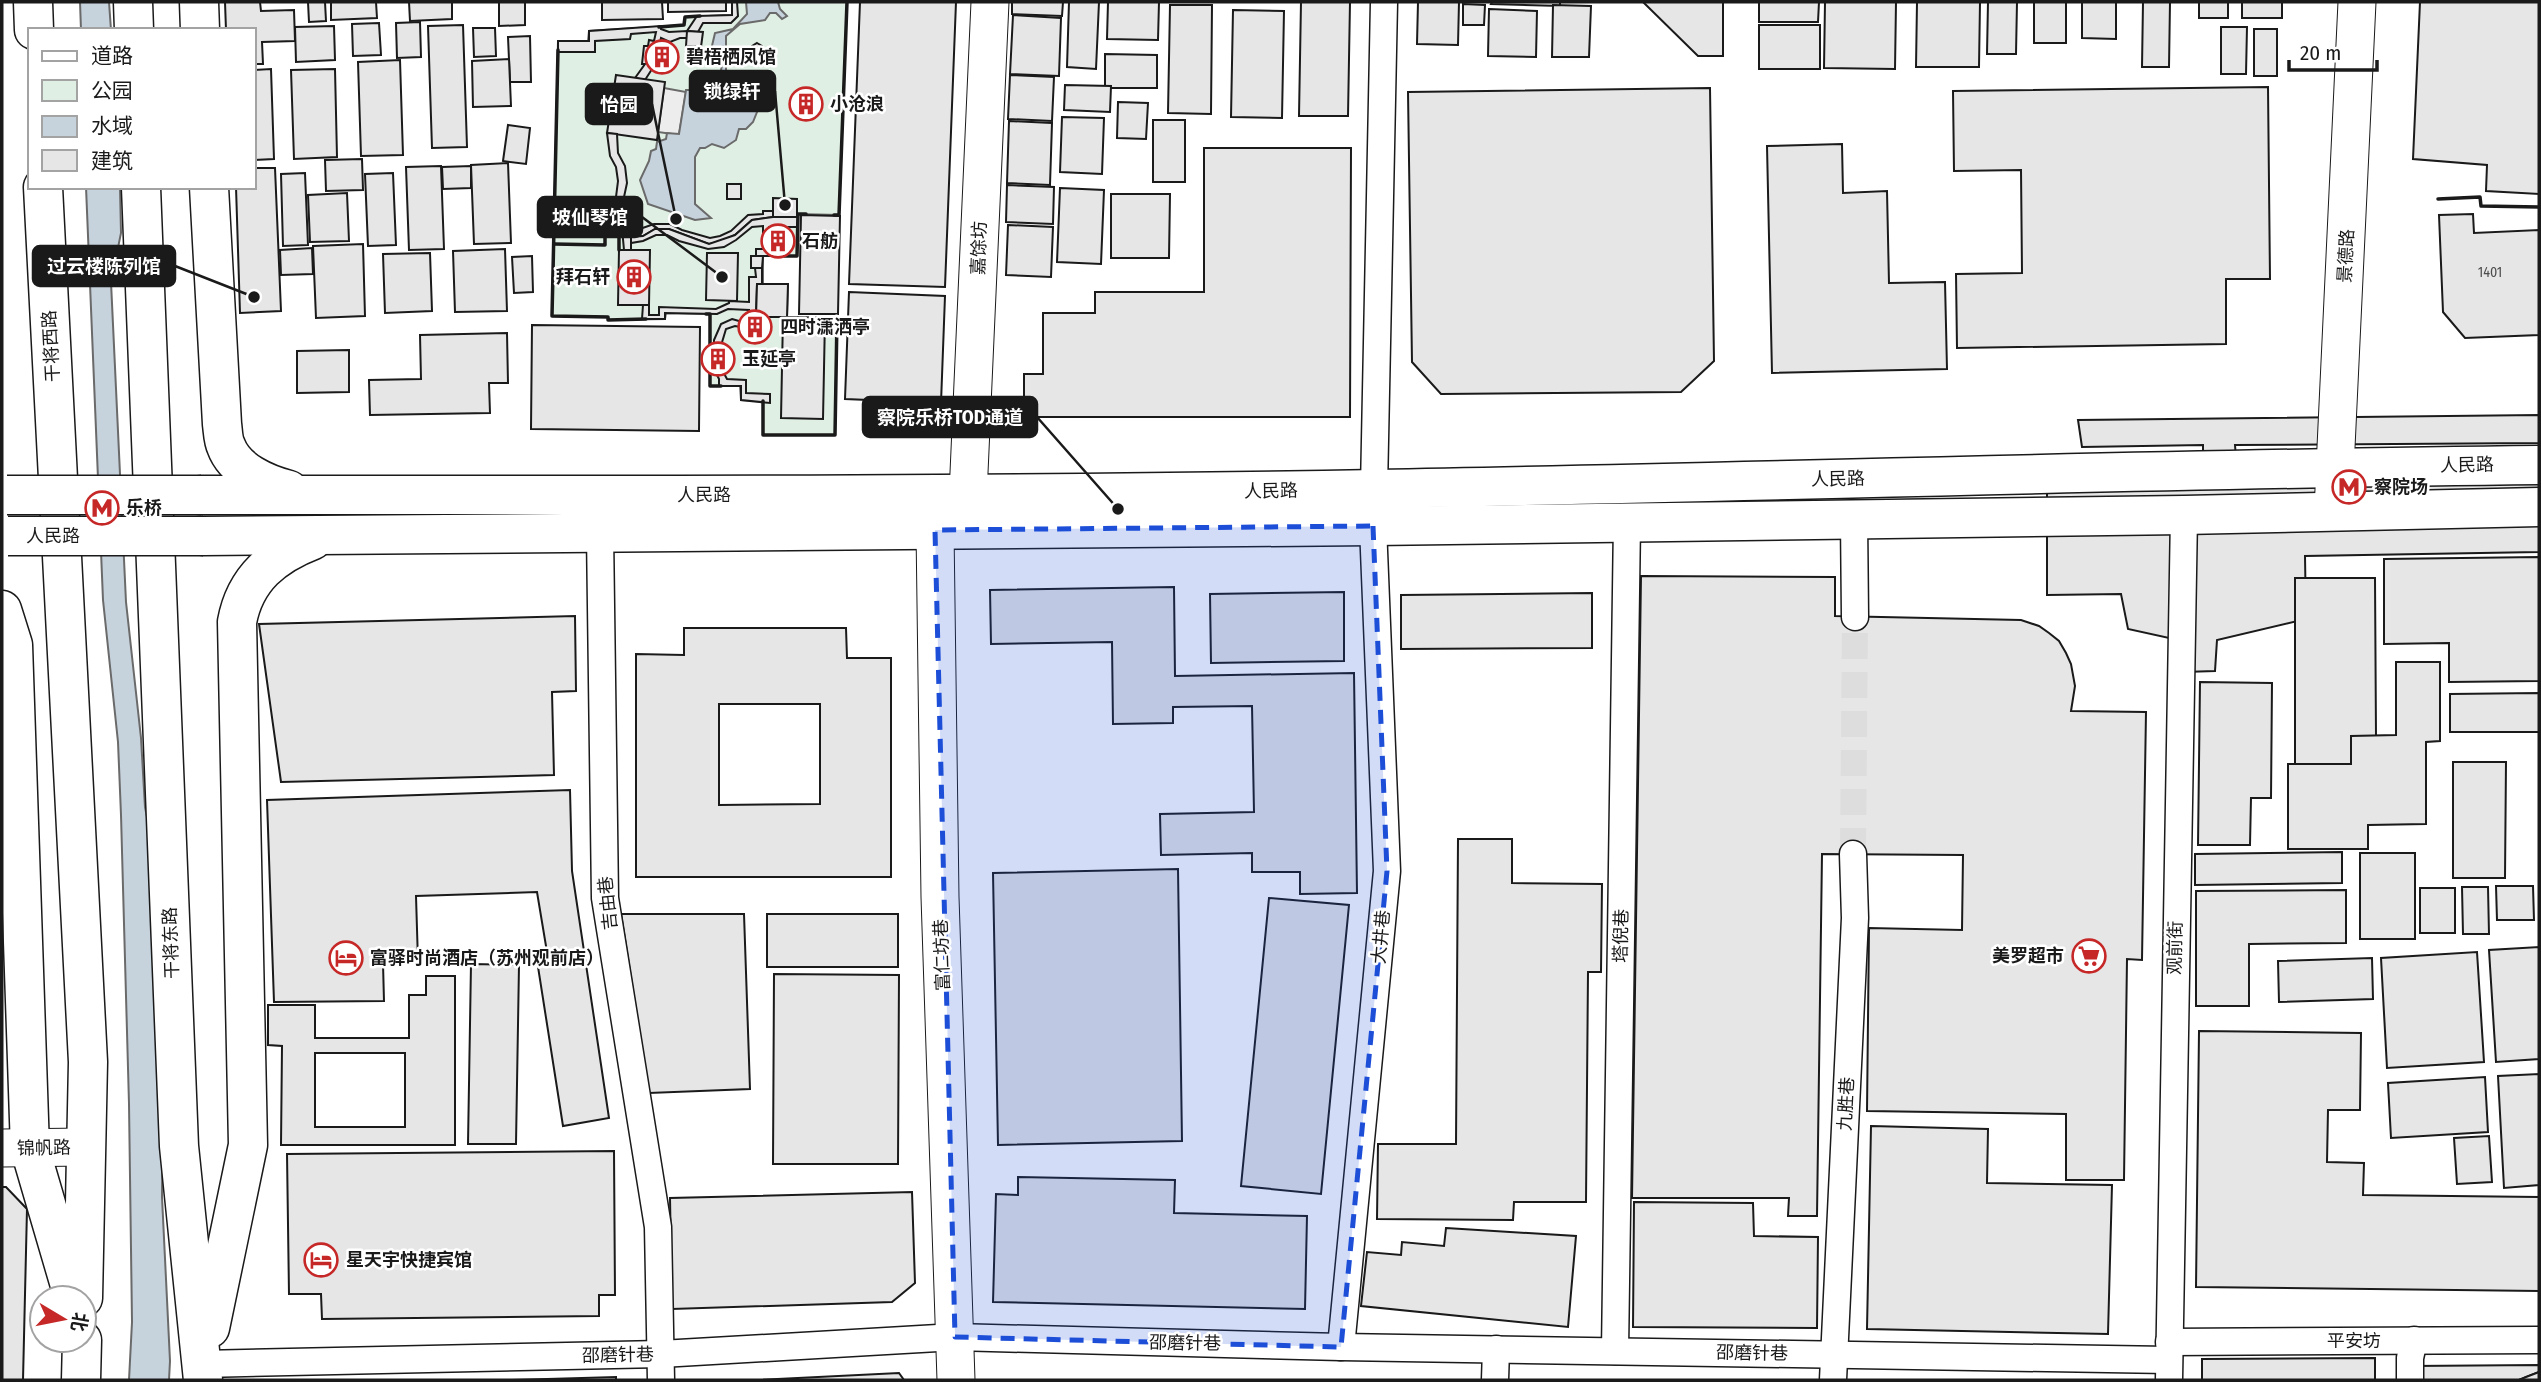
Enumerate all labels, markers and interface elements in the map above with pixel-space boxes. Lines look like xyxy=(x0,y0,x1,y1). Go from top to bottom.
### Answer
legend xyxy=(28,28,256,189)
scale bar xyxy=(2289,28,2376,72)
building icon: 碧梧栖凤馆 xyxy=(643,38,681,76)
text: 20 m xyxy=(2300,40,2341,66)
text: 道路 xyxy=(91,43,133,69)
place label: 碧梧栖凤馆 xyxy=(686,46,776,68)
callout: 锁绿轩 xyxy=(690,71,775,111)
text: 公园 xyxy=(91,78,133,104)
text: 锁绿轩 xyxy=(703,80,761,103)
callout: 怡园 xyxy=(586,84,652,124)
building icon: 小沧浪 xyxy=(787,85,825,123)
text: 怡园 xyxy=(600,93,638,116)
place label: 小沧浪 xyxy=(830,93,884,115)
text: 水域 xyxy=(91,113,133,139)
text: 建筑 xyxy=(91,148,133,174)
callout: 坡仙琴馆 xyxy=(538,197,642,237)
text: 坡仙琴馆 xyxy=(552,206,628,229)
street label: 嘉馀坊 xyxy=(967,221,991,275)
building icon: 石舫 xyxy=(759,222,797,260)
street label: 景德路 xyxy=(2334,228,2358,284)
place label: 石舫 xyxy=(802,230,838,252)
callout: 过云楼陈列馆 xyxy=(33,246,175,286)
text: 过云楼陈列馆 xyxy=(47,255,161,278)
building icon: 拜石轩 xyxy=(615,258,653,296)
house number: 1401 xyxy=(2478,264,2502,281)
place label: 拜石轩 xyxy=(556,266,610,288)
building icon: 四时潇洒亭 xyxy=(736,308,774,346)
street label: 干将西路 xyxy=(38,309,64,383)
place label: 四时潇洒亭 xyxy=(780,316,870,338)
building icon: 玉延亭 xyxy=(699,340,737,378)
place label: 玉延亭 xyxy=(742,348,796,370)
callout: 察院乐桥TOD通道 xyxy=(863,397,1037,437)
text: 察院乐桥TOD通道 xyxy=(877,406,1023,429)
street label: 人民路 xyxy=(2440,454,2494,476)
street label: 人民路 xyxy=(1811,468,1865,490)
metro station icon: 察院场 xyxy=(2330,468,2368,506)
place label: 察院场 xyxy=(2374,476,2428,498)
street label: 人民路 xyxy=(1244,480,1298,502)
street label: 人民路 xyxy=(677,484,731,506)
metro station icon: 乐桥 xyxy=(83,489,121,527)
place label: 乐桥 xyxy=(126,497,162,519)
street label: 人民路 xyxy=(26,525,80,547)
street label: 吉由巷 xyxy=(594,875,622,931)
street label: 干将东路 xyxy=(159,907,183,979)
street label: 大井巷 xyxy=(1368,909,1394,965)
street label: 塔倪巷 xyxy=(1610,909,1632,963)
street label: 富仁坊巷 xyxy=(930,919,954,991)
street label: 观前街 xyxy=(2164,921,2186,975)
supermarket icon: 美罗超市 xyxy=(2070,937,2108,975)
hotel icon: 富驿时尚酒店（苏州观前店） xyxy=(327,939,365,977)
place label: 美罗超市 xyxy=(1992,945,2064,967)
place label: 富驿时尚酒店（苏州观前店） xyxy=(370,947,604,969)
street label: 九胜巷 xyxy=(1834,1076,1858,1132)
street label: 锦帆路 xyxy=(17,1137,71,1159)
hotel icon: 星天宇快捷宾馆 xyxy=(302,1241,340,1279)
place label: 星天宇快捷宾馆 xyxy=(346,1249,472,1271)
north arrow xyxy=(28,1284,98,1354)
text: 北 xyxy=(66,1311,92,1333)
street label: 平安坊 xyxy=(2327,1330,2381,1352)
street label: 邵磨针巷 xyxy=(1149,1331,1221,1355)
street label: 邵磨针巷 xyxy=(1716,1341,1788,1365)
street label: 邵磨针巷 xyxy=(582,1343,654,1367)

